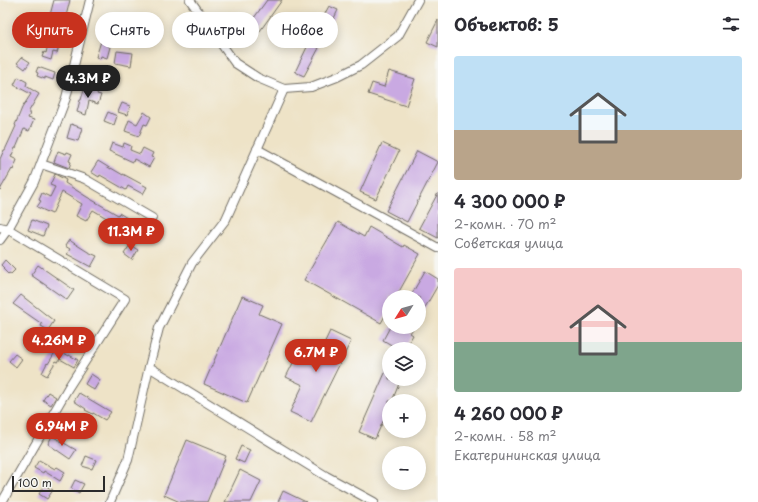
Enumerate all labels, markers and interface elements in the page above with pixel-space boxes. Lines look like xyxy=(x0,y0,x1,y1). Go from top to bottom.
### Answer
text: Объектов: 5 xyxy=(454,11,559,37)
chip: Купить xyxy=(12,12,87,48)
chip: Снять xyxy=(95,12,164,48)
chip: Фильтры xyxy=(172,12,259,48)
chip: Новое xyxy=(267,12,338,48)
icon: filters xyxy=(720,13,742,35)
pin: 4.3M ₽ xyxy=(55,65,121,99)
text: 4.3M ₽ xyxy=(65,68,111,87)
icon: home xyxy=(562,82,634,154)
text: 4 300 000 ₽ xyxy=(454,188,565,214)
text: 2-комн. · 70 m² xyxy=(454,214,557,233)
pin: 11.3M ₽ xyxy=(94,218,168,252)
text: 11.3M ₽ xyxy=(107,221,155,240)
text: Советская улица xyxy=(454,233,563,252)
north arrow xyxy=(382,290,426,334)
map controls xyxy=(382,290,426,490)
icon: home xyxy=(562,294,634,366)
pin: 4.26M ₽ xyxy=(22,327,96,361)
text: 4.26M ₽ xyxy=(32,330,86,349)
pin: 6.7M ₽ xyxy=(283,339,349,373)
text: 6.7M ₽ xyxy=(294,342,338,361)
button: layers xyxy=(382,342,426,386)
button: + xyxy=(382,394,426,438)
text: 4 260 000 ₽ xyxy=(454,400,563,426)
pin: 6.94M ₽ xyxy=(25,413,99,447)
text: 6.94M ₽ xyxy=(35,416,89,435)
text: 2-комн. · 58 m² xyxy=(454,426,556,445)
text: Екатерининская улица xyxy=(454,445,601,464)
button: − xyxy=(382,446,426,490)
scale bar xyxy=(12,474,105,493)
text: 100 m xyxy=(18,474,52,491)

